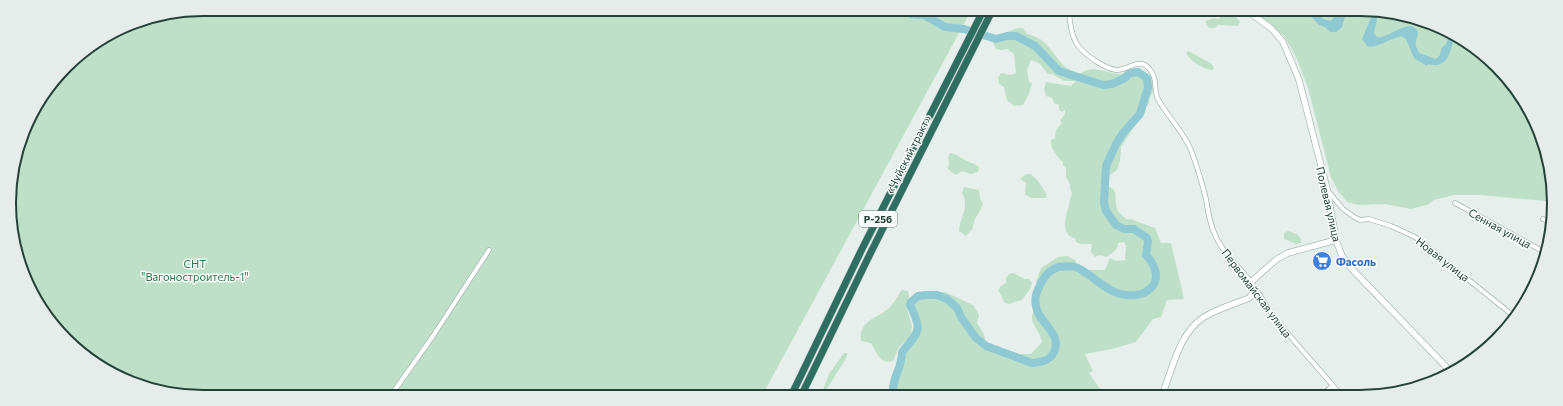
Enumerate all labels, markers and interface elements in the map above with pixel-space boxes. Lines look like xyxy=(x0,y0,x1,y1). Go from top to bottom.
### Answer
street label: «Чуйский тракт» xyxy=(883,113,933,195)
street label: Полевая улица xyxy=(1314,165,1344,243)
street label: Сенная улица xyxy=(1466,205,1534,251)
road number: Р-256 xyxy=(859,211,897,227)
street label: Новая улица xyxy=(1414,234,1472,284)
street label: Первомайская улица xyxy=(1219,246,1295,340)
supermarket icon: Фасоль xyxy=(1311,250,1333,272)
place label: Фасоль xyxy=(1336,255,1376,268)
park label: СНТ "Вагоностроитель-1" xyxy=(141,257,249,283)

